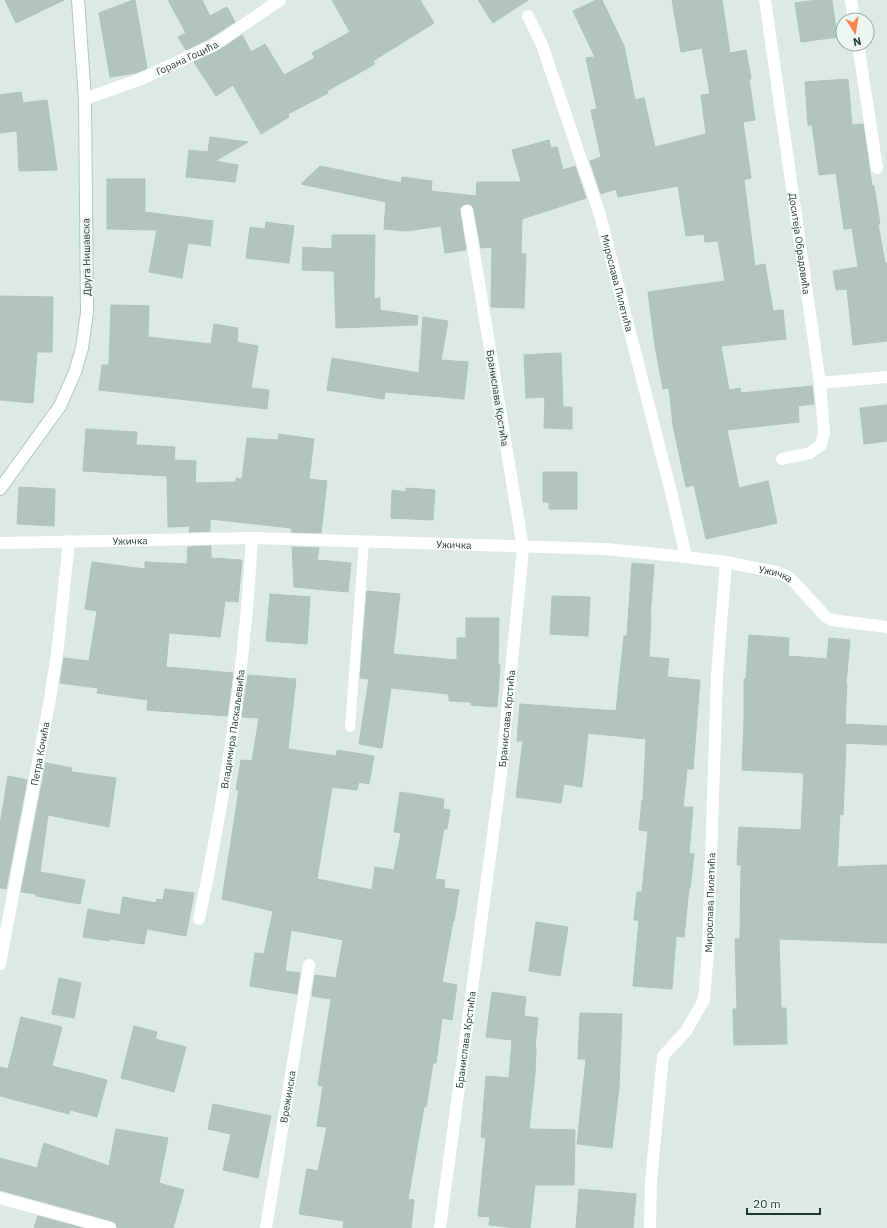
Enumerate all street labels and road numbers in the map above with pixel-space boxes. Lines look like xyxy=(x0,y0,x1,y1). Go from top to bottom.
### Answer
street label: Горана Гоцића xyxy=(154,38,221,78)
street label: Доситеја Обрадовића xyxy=(786,192,813,296)
street label: Друга Нишавска xyxy=(79,217,94,296)
street label: Мирослава Пилетића xyxy=(598,233,636,334)
street label: Бранислава Крстића xyxy=(483,349,512,448)
street label: Ужичка xyxy=(112,534,148,548)
street label: Ужичка xyxy=(436,538,472,552)
street label: Ужичка xyxy=(757,563,796,586)
street label: Владимира Паскаљевића xyxy=(218,668,248,790)
street label: Бранислава Крстића xyxy=(496,668,518,768)
street label: Петра Кочића xyxy=(28,720,53,787)
street label: Мирослава Пилетића xyxy=(702,852,718,953)
street label: Бранислава Крстића xyxy=(453,990,479,1089)
street label: Врежинска xyxy=(277,1069,299,1124)

